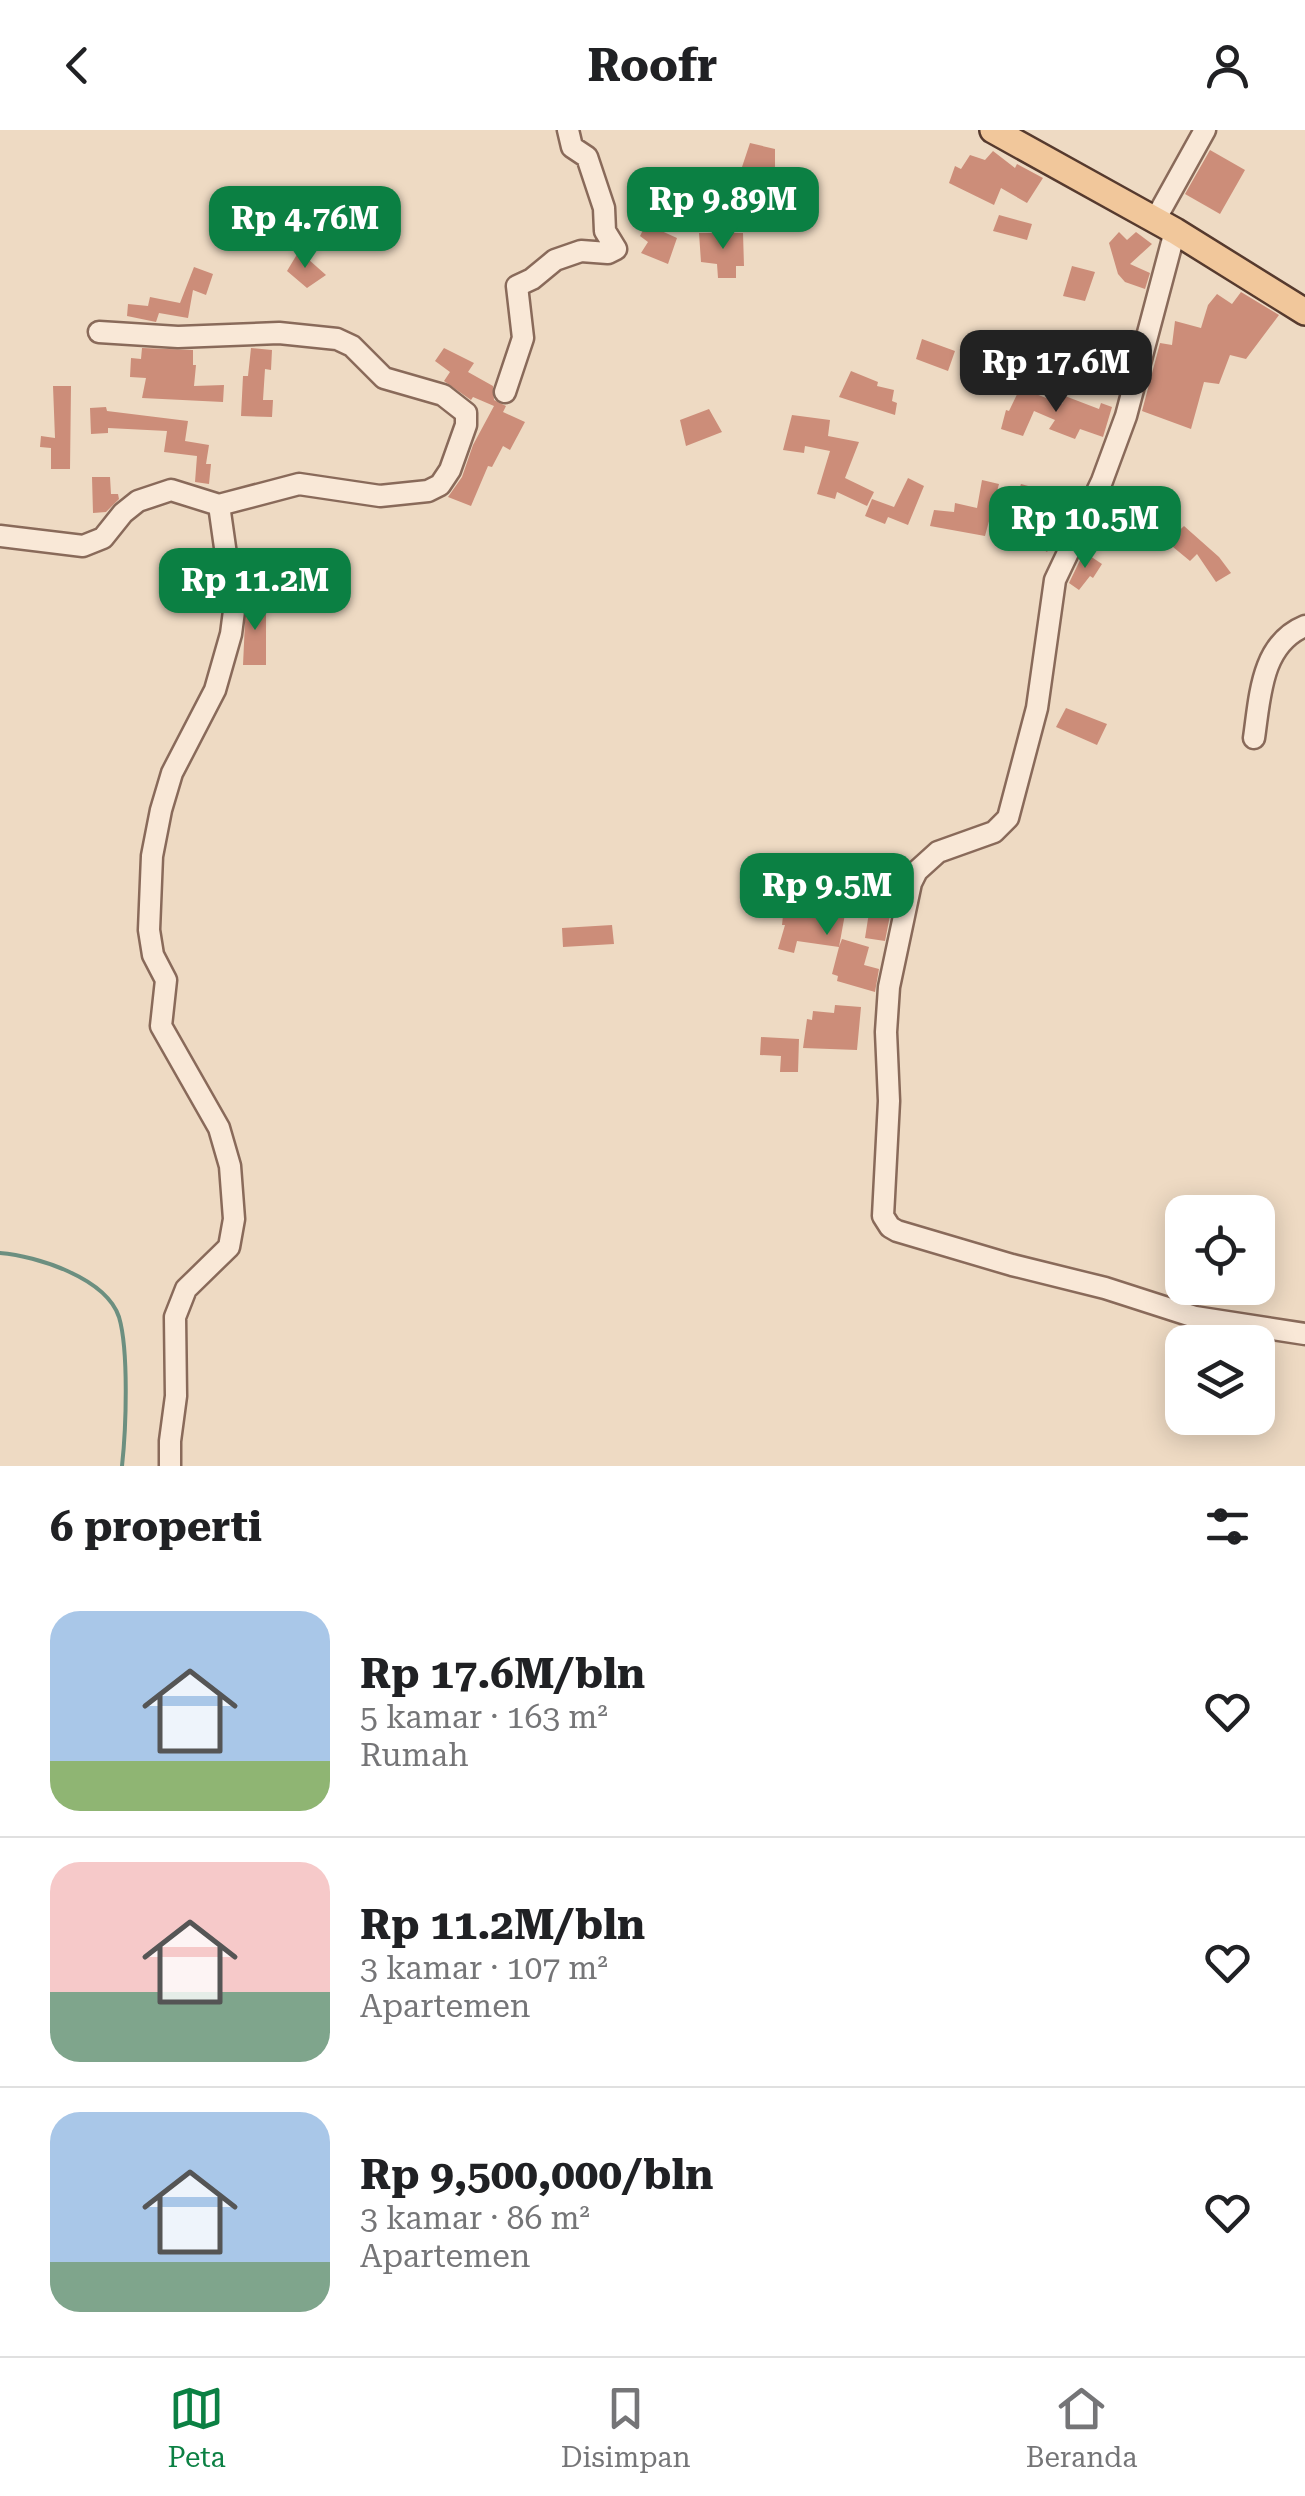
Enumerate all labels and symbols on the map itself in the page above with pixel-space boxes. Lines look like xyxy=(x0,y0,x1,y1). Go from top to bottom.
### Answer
pin: Rp 9.89M xyxy=(620,167,826,252)
pin: Rp 4.76M xyxy=(202,186,408,271)
pin: Rp 17.6M xyxy=(953,330,1159,415)
pin: Rp 10.5M xyxy=(982,486,1188,571)
pin: Rp 11.2M xyxy=(152,548,358,633)
pin: Rp 9.5M xyxy=(735,853,919,938)

